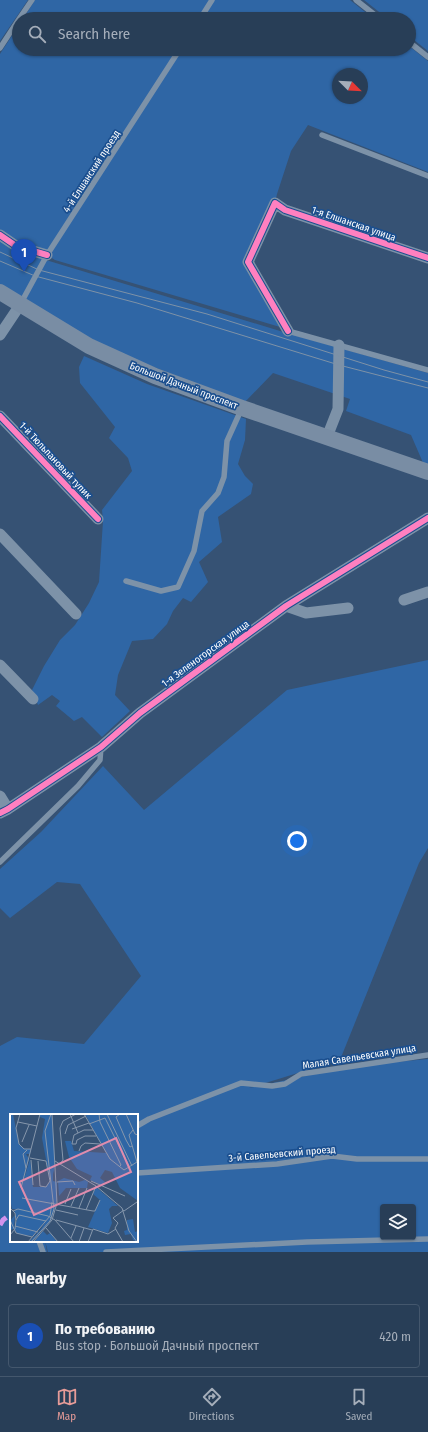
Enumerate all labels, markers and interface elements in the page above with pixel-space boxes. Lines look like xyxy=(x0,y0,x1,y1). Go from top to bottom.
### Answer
search box xyxy=(12,12,416,56)
icon: search xyxy=(26,23,48,45)
text: Search here xyxy=(58,25,130,43)
north arrow xyxy=(332,68,368,104)
street label: 4-й Елшанский проезд xyxy=(61,128,123,215)
street label: 1-я Елшанская улица xyxy=(310,204,397,244)
pin: 1 xyxy=(11,239,37,272)
street label: Большой Дачный проспект xyxy=(128,360,240,412)
street label: 1-й Тюльпановый тупик xyxy=(17,420,94,502)
street label: 1-я Зеленогорская улица xyxy=(159,618,252,690)
your location xyxy=(287,831,307,851)
street label: Малая Савельевская улица xyxy=(301,1042,417,1072)
inset map xyxy=(10,1114,138,1242)
street label: 3-й Савельевский проезд xyxy=(228,1143,336,1165)
map controls xyxy=(380,1204,416,1240)
button: layers xyxy=(380,1204,416,1240)
text: Nearby xyxy=(16,1268,67,1289)
text: По требованию xyxy=(55,1320,155,1338)
text: 1 xyxy=(27,1329,33,1344)
text: 420 m xyxy=(379,1329,411,1344)
text: Bus stop · Большой Дачный проспект xyxy=(55,1338,259,1353)
tab: Map xyxy=(56,1386,78,1423)
tab: Directions xyxy=(189,1386,234,1423)
tab: Saved xyxy=(346,1386,372,1423)

